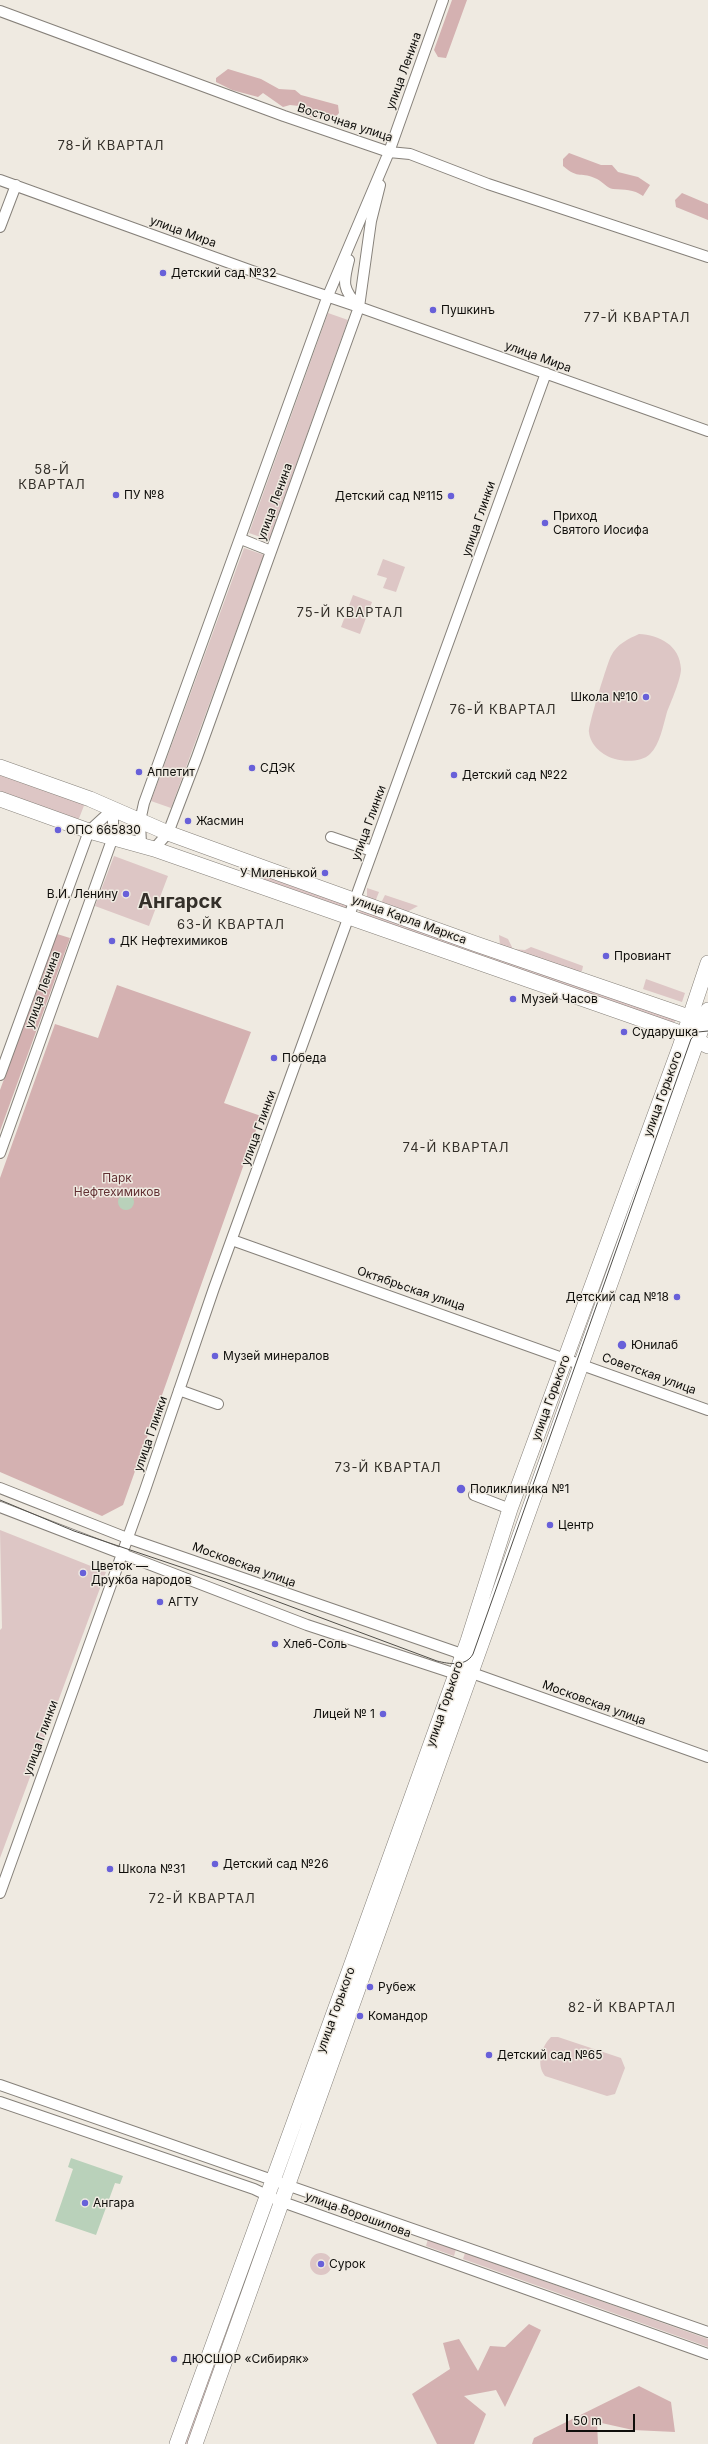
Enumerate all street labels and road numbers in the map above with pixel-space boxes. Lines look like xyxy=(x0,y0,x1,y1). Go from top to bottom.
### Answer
street label: улица Ленина xyxy=(383,30,425,112)
street label: Восточная улица xyxy=(295,101,395,145)
street label: улица Мира xyxy=(148,213,218,251)
street label: улица Мира xyxy=(503,338,573,376)
street label: улица Ленина xyxy=(254,461,296,543)
street label: улица Глинки xyxy=(459,479,499,559)
street label: улица Глинки xyxy=(349,783,389,863)
street label: улица Карла Маркса xyxy=(349,892,469,948)
street label: улица Ленина xyxy=(22,949,64,1031)
street label: улица Горького xyxy=(641,1049,685,1139)
street label: улица Глинки xyxy=(239,1088,279,1168)
street label: Октябрьская улица xyxy=(355,1264,467,1314)
street label: Советская улица xyxy=(600,1350,698,1398)
street label: улица Горького xyxy=(529,1353,573,1443)
street label: улица Глинки xyxy=(131,1394,171,1474)
street label: Московская улица xyxy=(190,1540,298,1590)
street label: улица Горького xyxy=(423,1659,467,1749)
street label: Московская улица xyxy=(540,1678,648,1728)
street label: улица Глинки xyxy=(21,1698,61,1778)
street label: улица Горького xyxy=(314,1965,358,2055)
street label: улица Ворошилова xyxy=(303,2189,413,2241)

